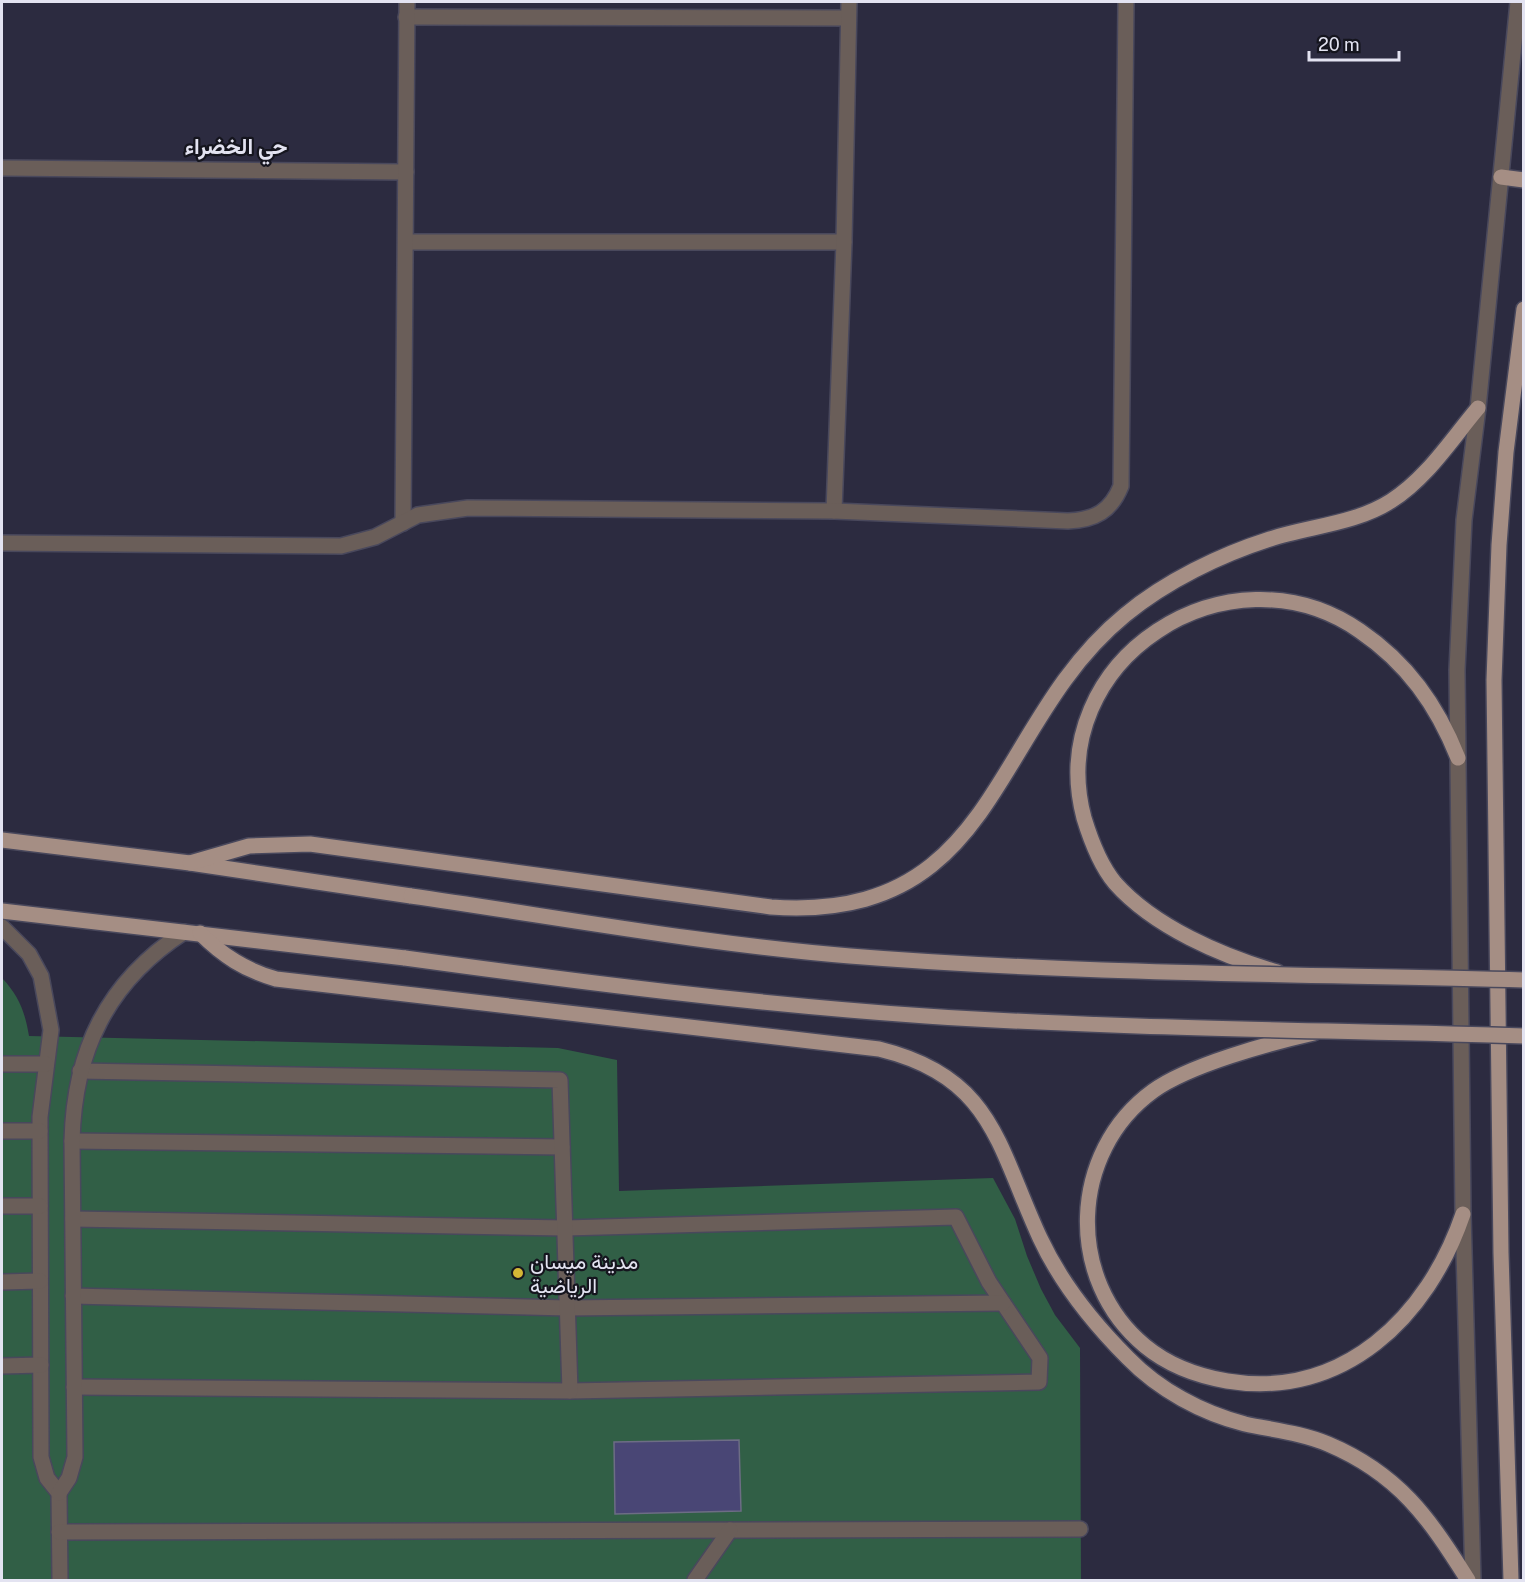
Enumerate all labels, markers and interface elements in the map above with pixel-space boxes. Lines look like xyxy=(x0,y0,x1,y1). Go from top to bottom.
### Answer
scale bar xyxy=(1309,24,1399,62)
text: 20 m xyxy=(1318,34,1360,55)
district label: حي الخضراء xyxy=(184,133,288,165)
place label: مدينة ميسان الرياضية xyxy=(530,1249,638,1299)
marker: مدينة ميسان الرياضية xyxy=(511,1266,525,1280)

